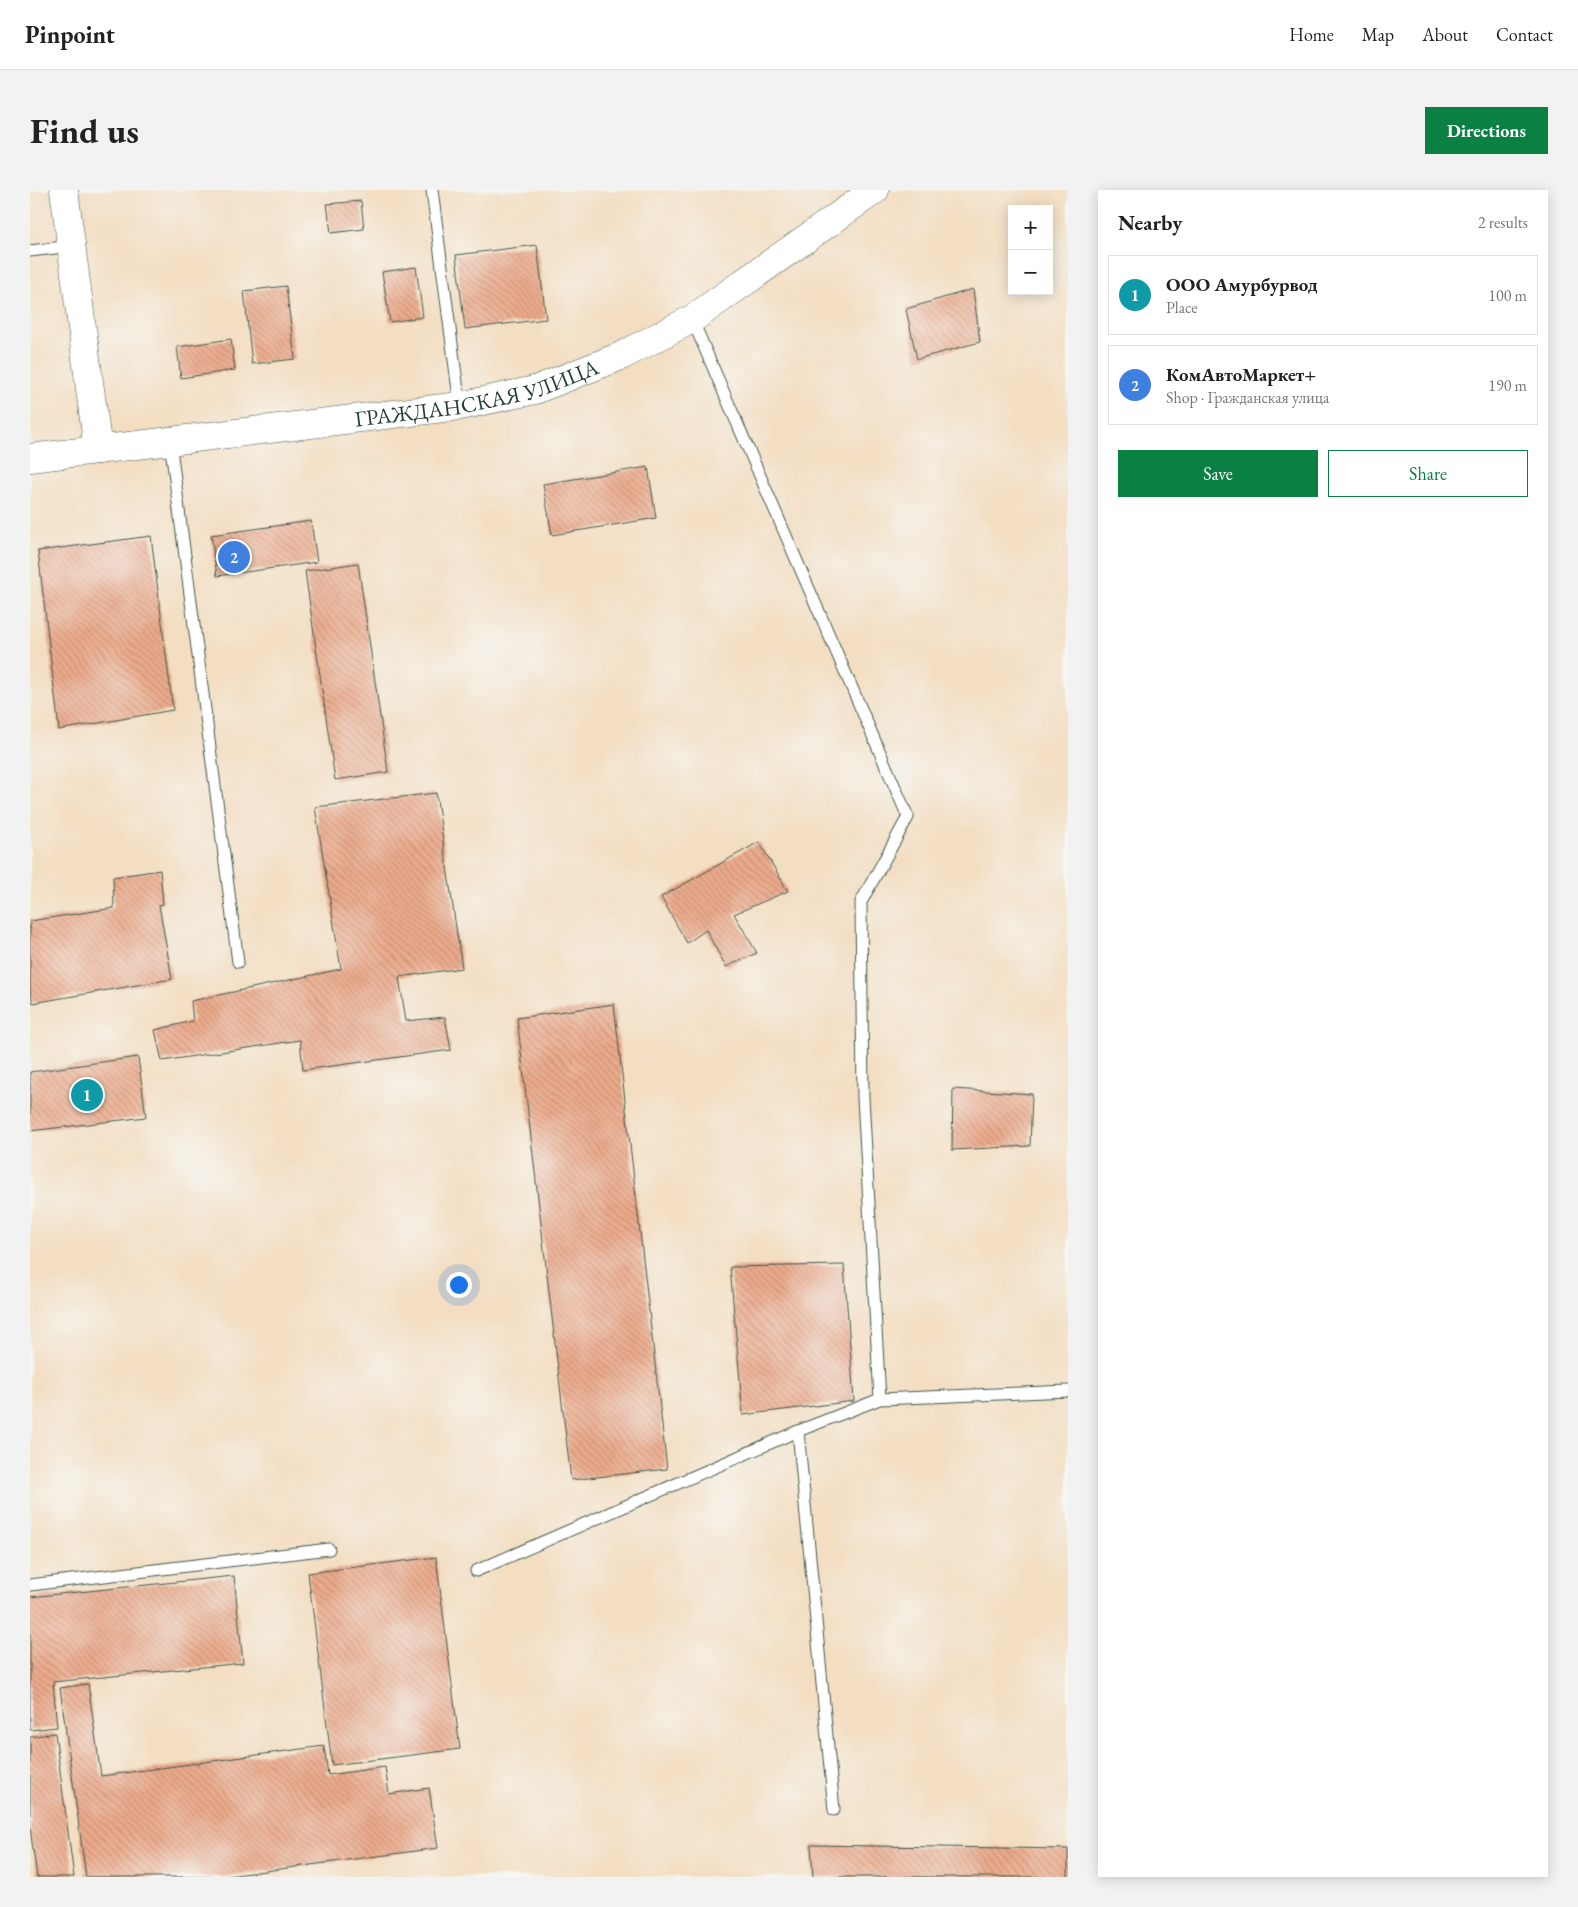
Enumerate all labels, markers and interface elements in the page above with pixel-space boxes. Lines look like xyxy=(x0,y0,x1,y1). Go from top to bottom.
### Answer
text: Pinpoint xyxy=(25,19,115,50)
text: Home xyxy=(1289,23,1334,46)
text: Map xyxy=(1362,23,1394,46)
text: About xyxy=(1422,23,1468,46)
text: Contact xyxy=(1496,23,1553,46)
button: Directions xyxy=(1425,107,1548,154)
text: Find us xyxy=(30,108,139,153)
map controls xyxy=(1008,205,1053,295)
button: + xyxy=(1008,205,1053,250)
text: Nearby xyxy=(1118,209,1182,236)
text: 2 results xyxy=(1478,212,1528,233)
button: − xyxy=(1008,250,1053,295)
text: ООО Амурбурвод xyxy=(1166,272,1318,297)
text: 1 xyxy=(1131,285,1139,306)
text: 100 m xyxy=(1488,285,1527,306)
text: Place xyxy=(1166,297,1198,318)
street label: ГРАЖДАНСКАЯ УЛИЦА xyxy=(353,352,603,433)
text: КомАвтоМаркет+ xyxy=(1166,362,1316,387)
text: 2 xyxy=(1131,375,1139,396)
text: 190 m xyxy=(1488,375,1527,396)
text: Shop · Гражданская улица xyxy=(1166,387,1329,408)
button: Save xyxy=(1118,450,1318,497)
button: Share xyxy=(1328,450,1528,497)
pin: 2 xyxy=(218,538,250,576)
pin: 1 xyxy=(71,1076,103,1114)
your location xyxy=(446,1272,472,1298)

